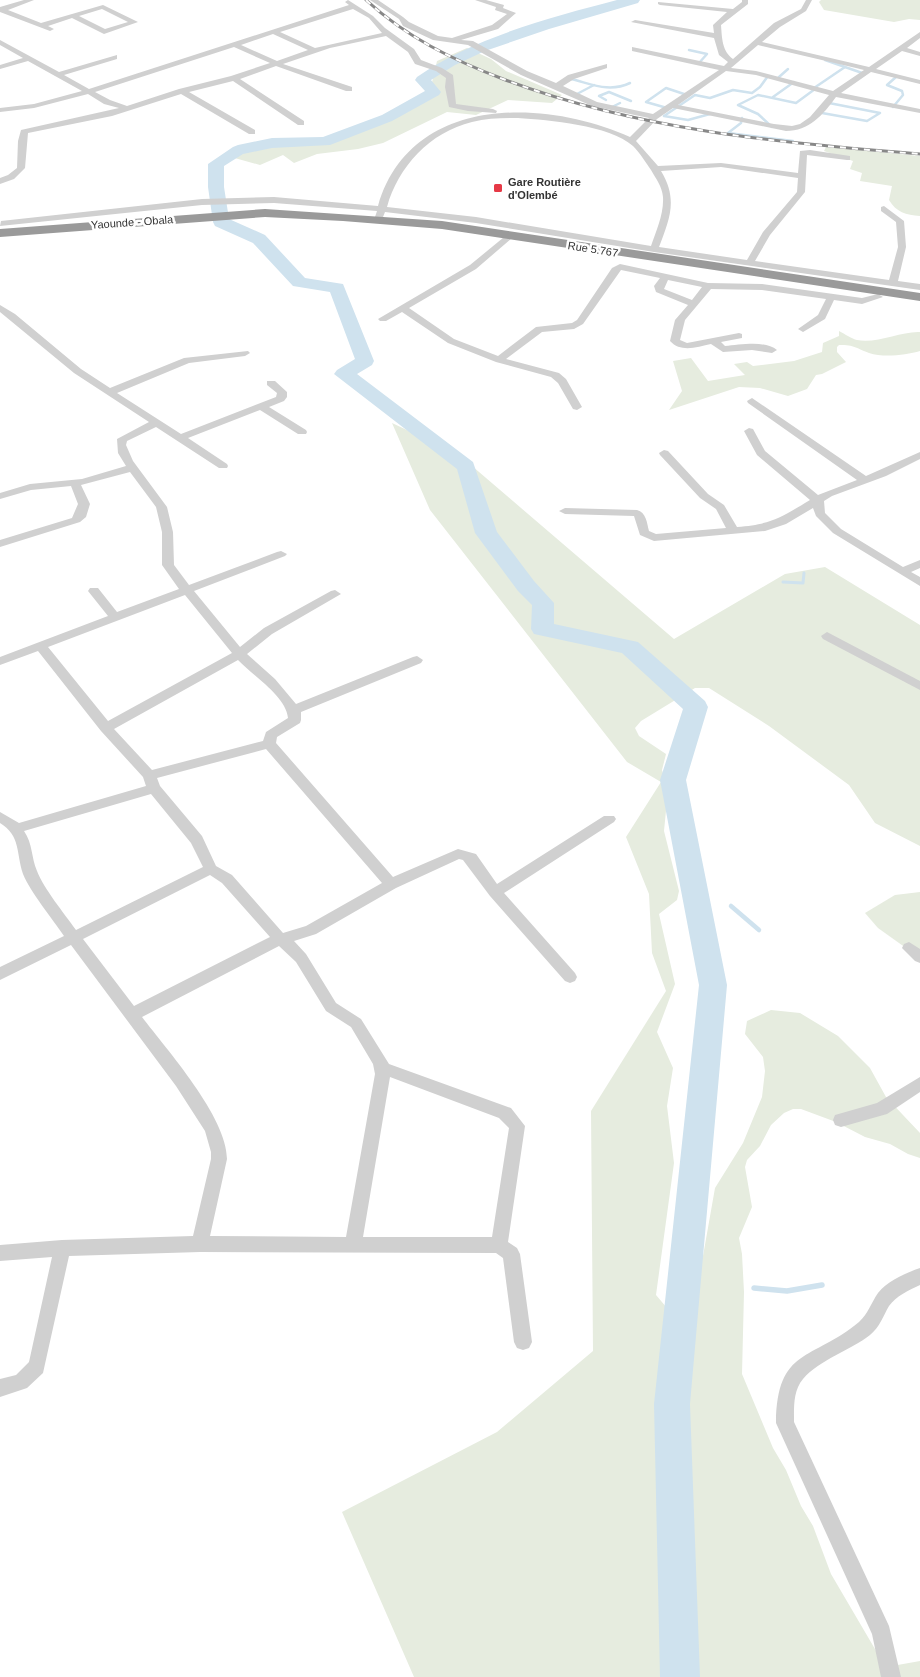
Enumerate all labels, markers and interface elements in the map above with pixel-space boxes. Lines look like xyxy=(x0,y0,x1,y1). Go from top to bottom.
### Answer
place label: Gare Routière d'Olembé xyxy=(508,176,581,201)
marker: Gare Routière d'Olembé xyxy=(492,182,504,194)
street label: Yaounde - Obala xyxy=(91,213,174,231)
street label: Rue 5.767 xyxy=(567,239,619,259)

